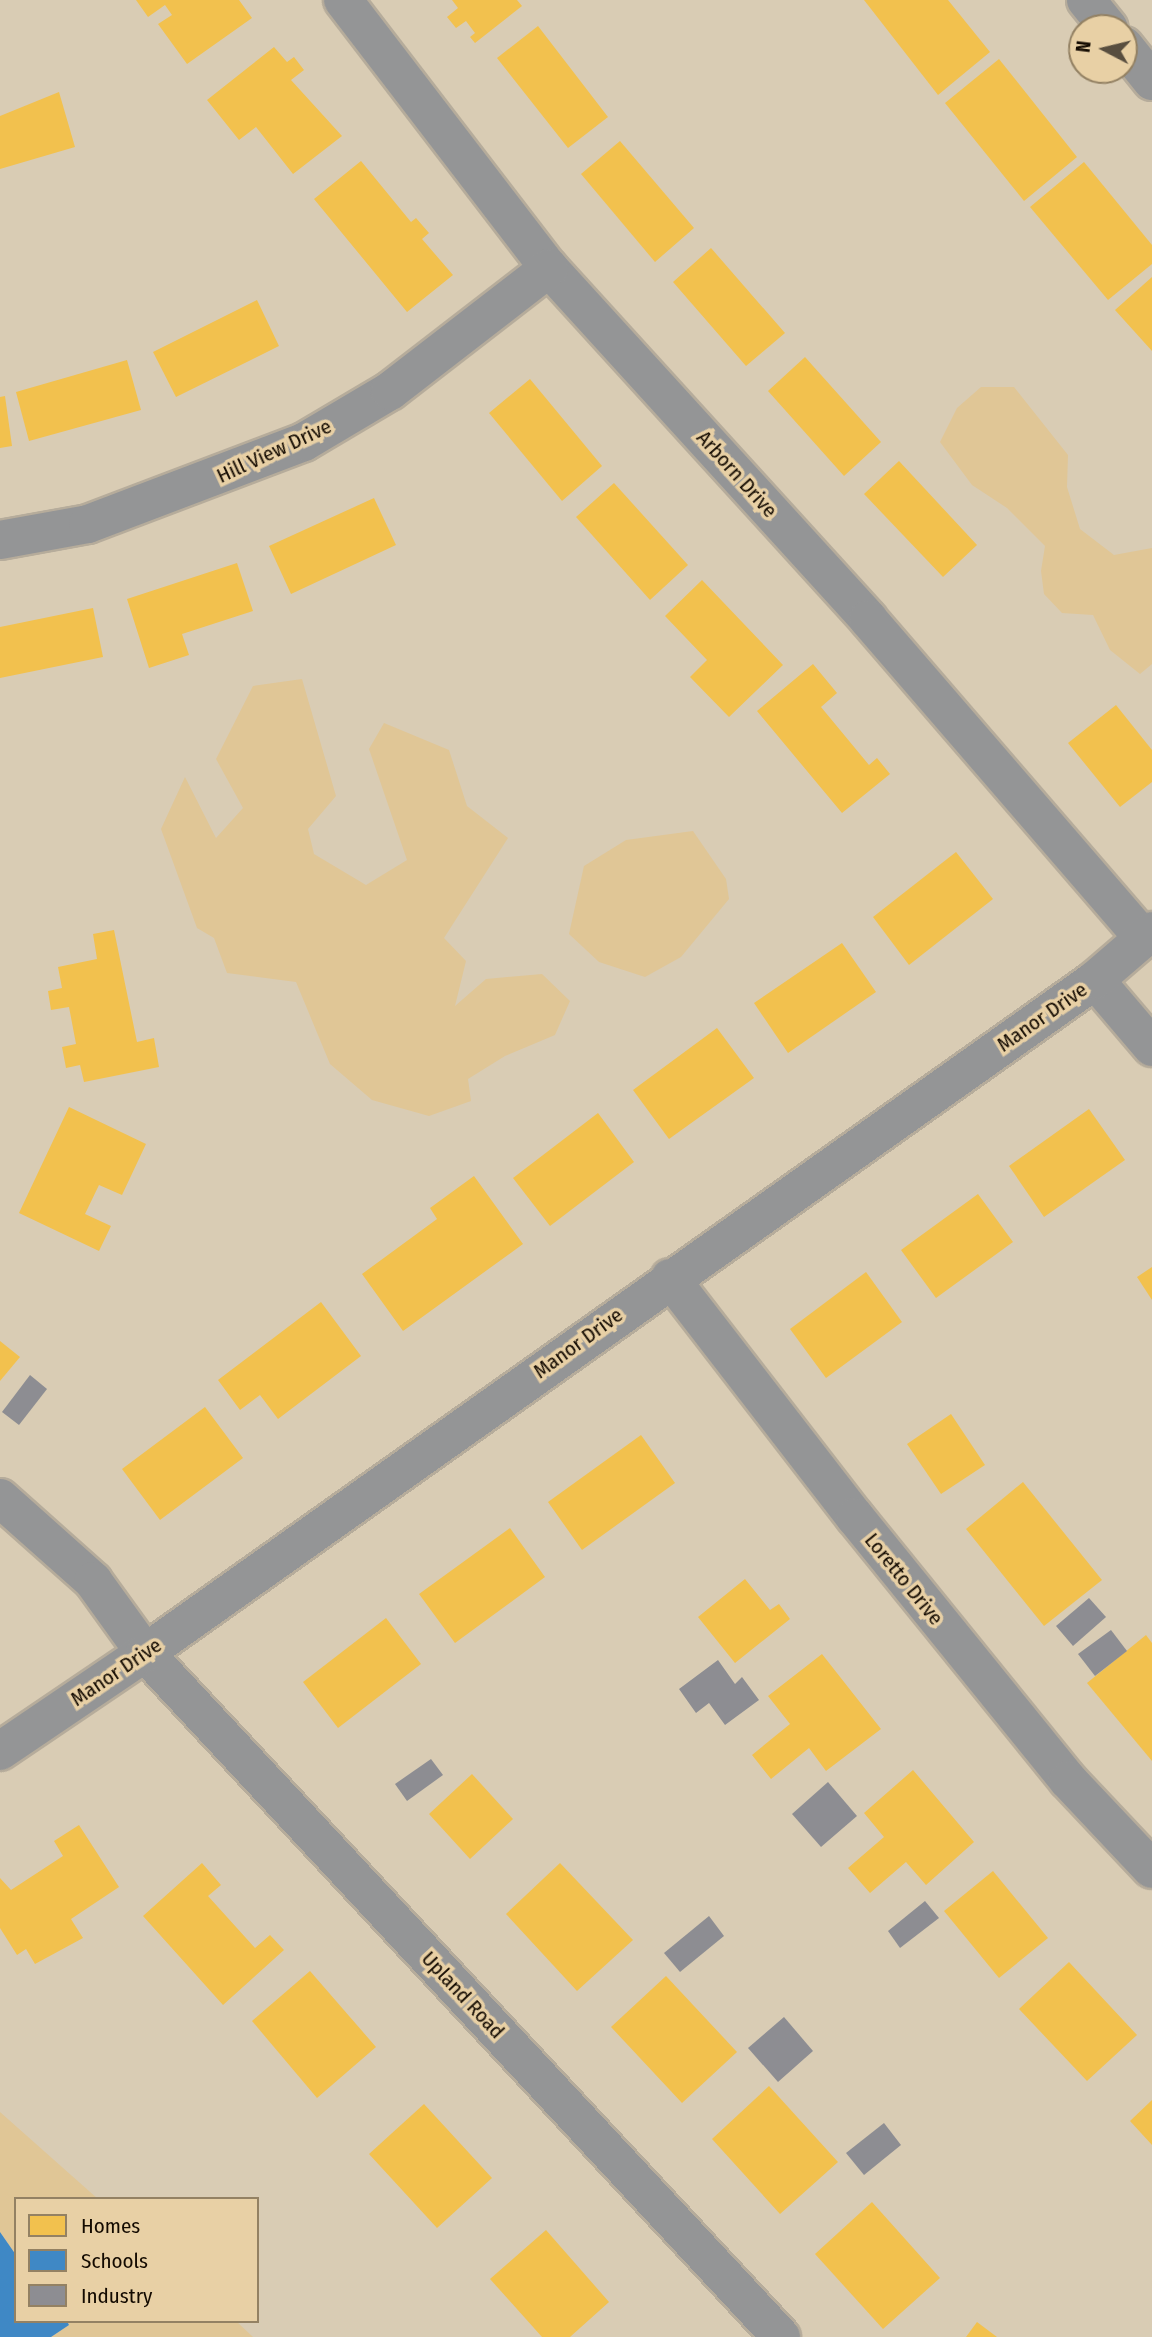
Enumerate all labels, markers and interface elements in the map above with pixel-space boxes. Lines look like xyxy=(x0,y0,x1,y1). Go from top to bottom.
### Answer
north arrow xyxy=(1068,14,1138,84)
text: N xyxy=(1072,40,1096,54)
street label: Hill View Drive xyxy=(213,413,335,489)
street label: Arborn Drive xyxy=(691,425,783,523)
street label: Manor Drive xyxy=(992,977,1092,1057)
street label: Manor Drive xyxy=(529,1302,627,1384)
street label: Loretto Drive xyxy=(859,1528,949,1630)
street label: Manor Drive xyxy=(66,1632,166,1712)
street label: Upland Road xyxy=(416,1946,510,2044)
legend xyxy=(14,2197,259,2323)
text: Homes xyxy=(81,2213,140,2239)
text: Schools xyxy=(81,2248,148,2274)
text: Industry xyxy=(81,2283,152,2309)

